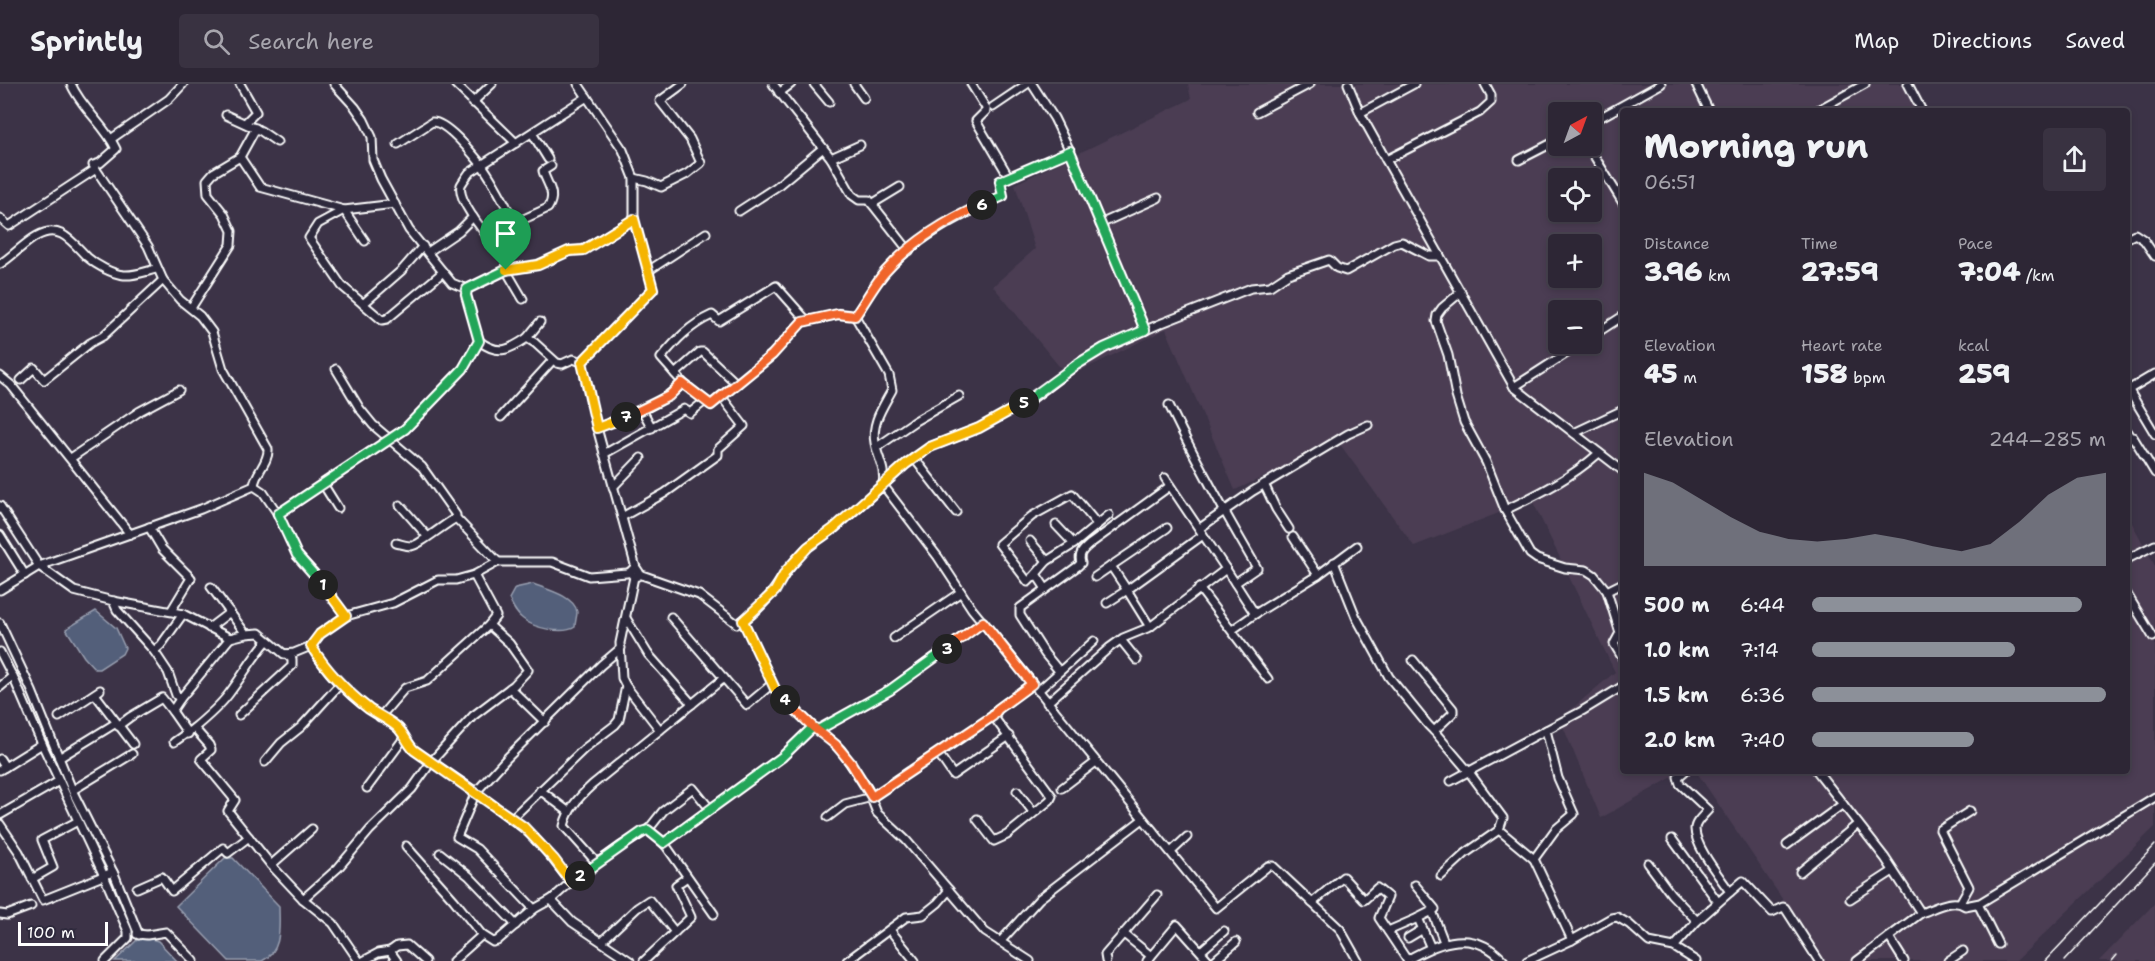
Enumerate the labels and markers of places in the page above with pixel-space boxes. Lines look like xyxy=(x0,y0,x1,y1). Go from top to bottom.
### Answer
pin: 6 xyxy=(967,190,997,220)
pin xyxy=(480,208,531,270)
pin: 5 xyxy=(1009,388,1039,418)
pin: 7 xyxy=(611,402,641,432)
pin: 1 xyxy=(308,570,338,600)
pin: 3 xyxy=(932,634,962,664)
pin: 4 xyxy=(770,685,800,715)
pin: 2 xyxy=(565,861,595,891)

